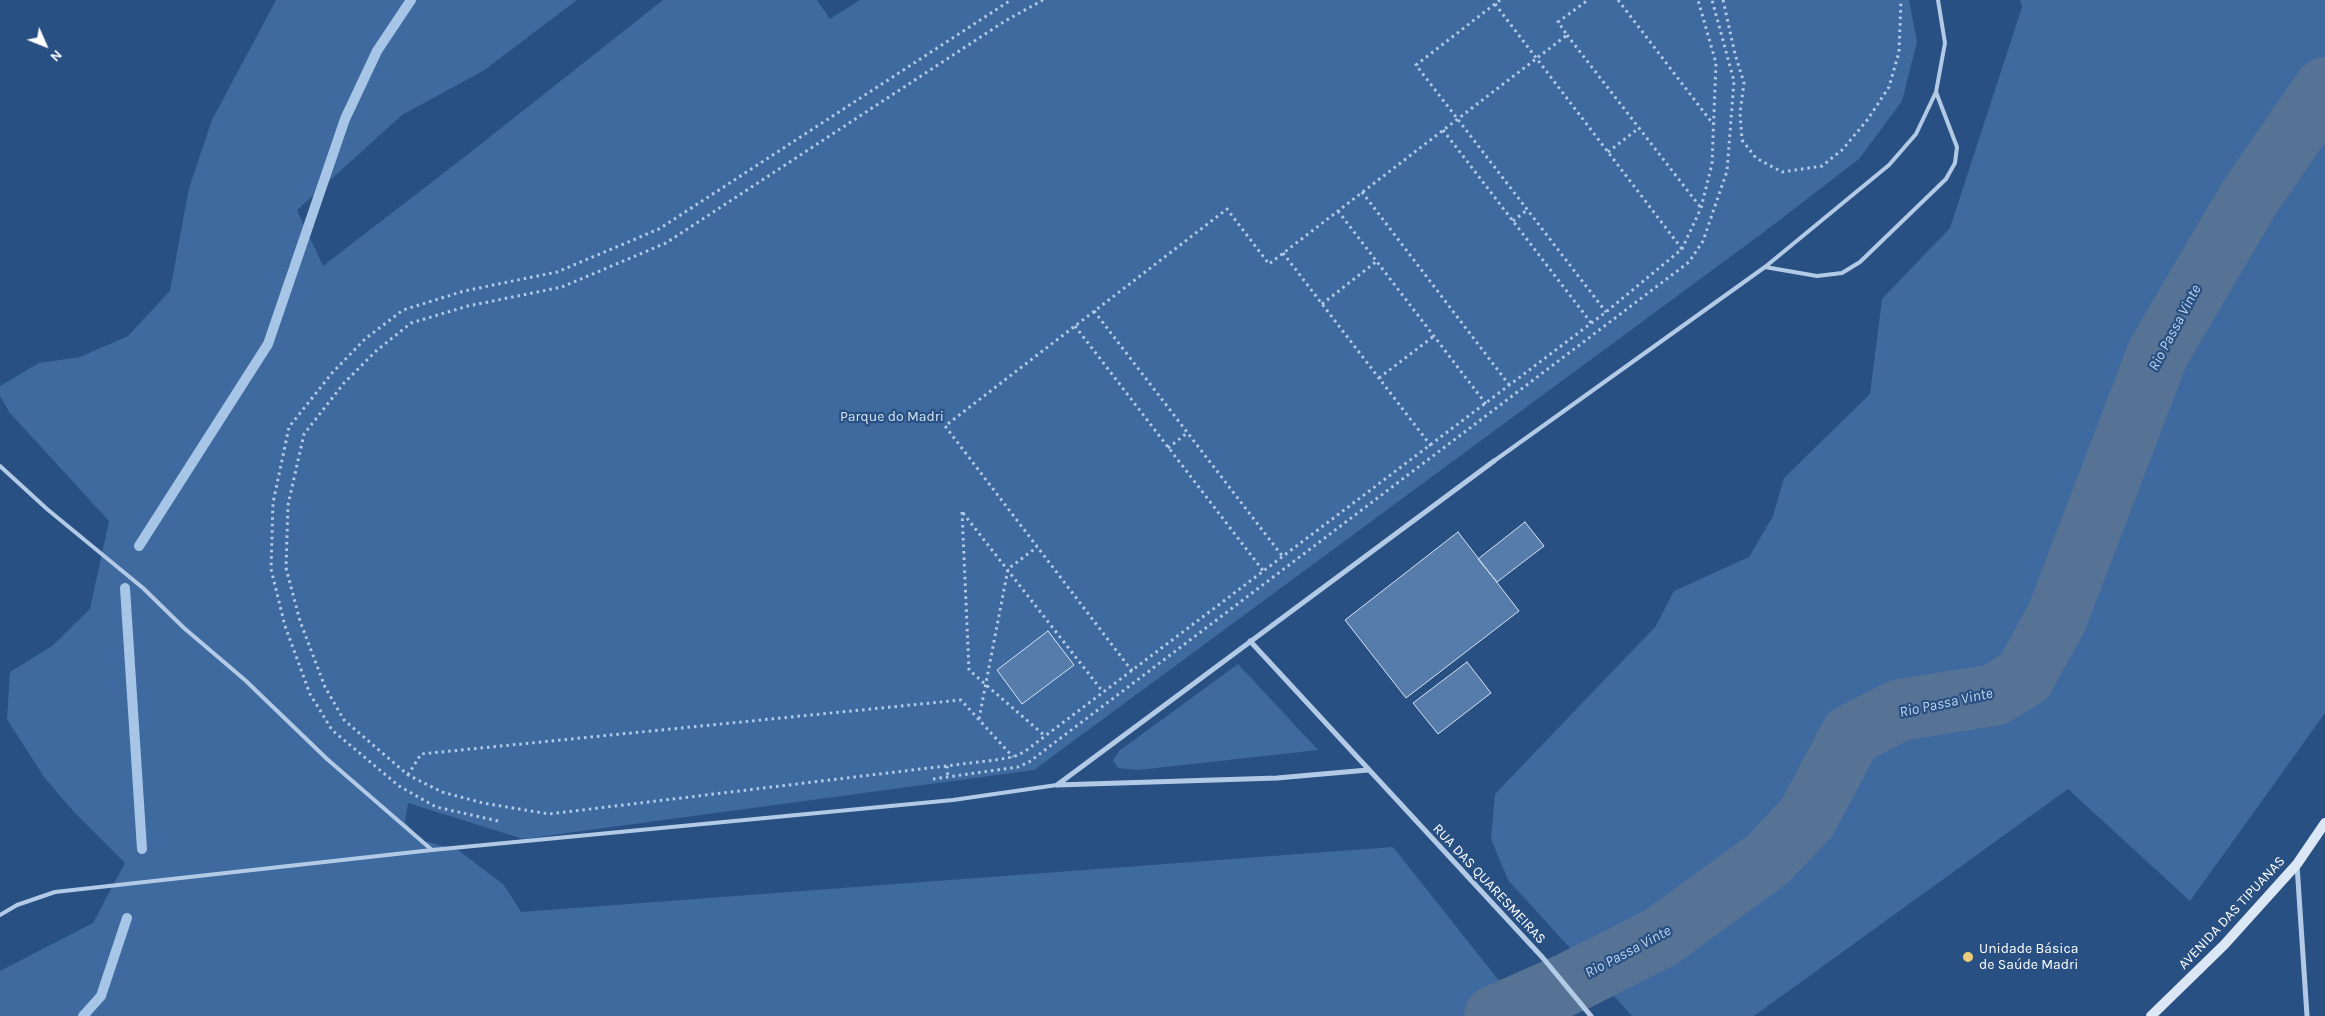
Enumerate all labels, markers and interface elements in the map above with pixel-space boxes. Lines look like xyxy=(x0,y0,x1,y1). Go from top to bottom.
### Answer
north arrow xyxy=(20,20,70,70)
text: N xyxy=(47,46,66,65)
water label: Rio Passa Vinte xyxy=(2145,282,2205,374)
park label: Parque do Madri xyxy=(840,409,944,425)
water label: Rio Passa Vinte xyxy=(1898,684,1994,722)
street label: RUA DAS QUARESMEIRAS xyxy=(1429,820,1549,948)
street label: AVENIDA DAS TIPUANAS xyxy=(2175,853,2289,973)
water label: Rio Passa Vinte xyxy=(1582,922,1674,982)
place label: Unidade Básica de Saúde Madri xyxy=(1979,941,2078,974)
marker: Unidade Básica de Saúde Madri xyxy=(1961,950,1975,964)

